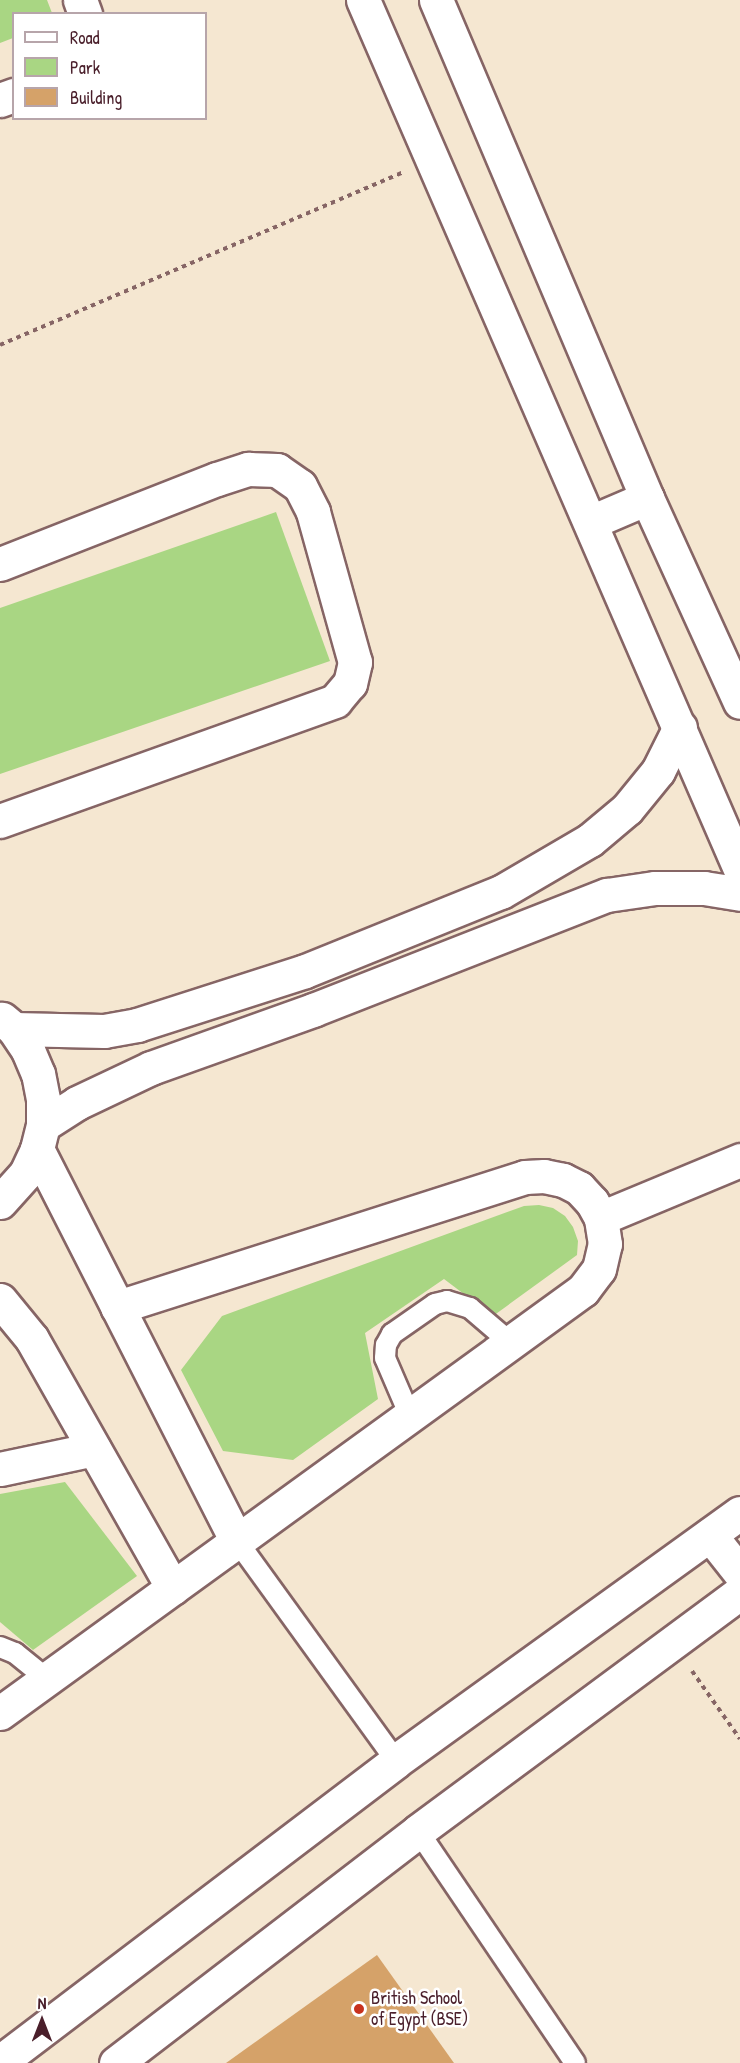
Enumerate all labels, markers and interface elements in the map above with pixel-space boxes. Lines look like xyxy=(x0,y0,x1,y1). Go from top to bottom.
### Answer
legend xyxy=(12,12,207,120)
text: Road xyxy=(70,25,100,50)
text: Park xyxy=(70,55,100,80)
text: Building xyxy=(70,85,122,110)
place label: British School of Egypt (BSE) xyxy=(371,1988,468,2030)
north arrow xyxy=(12,1991,72,2051)
text: N xyxy=(38,1992,46,2014)
marker: British School of Egypt (BSE) xyxy=(352,2002,366,2016)

